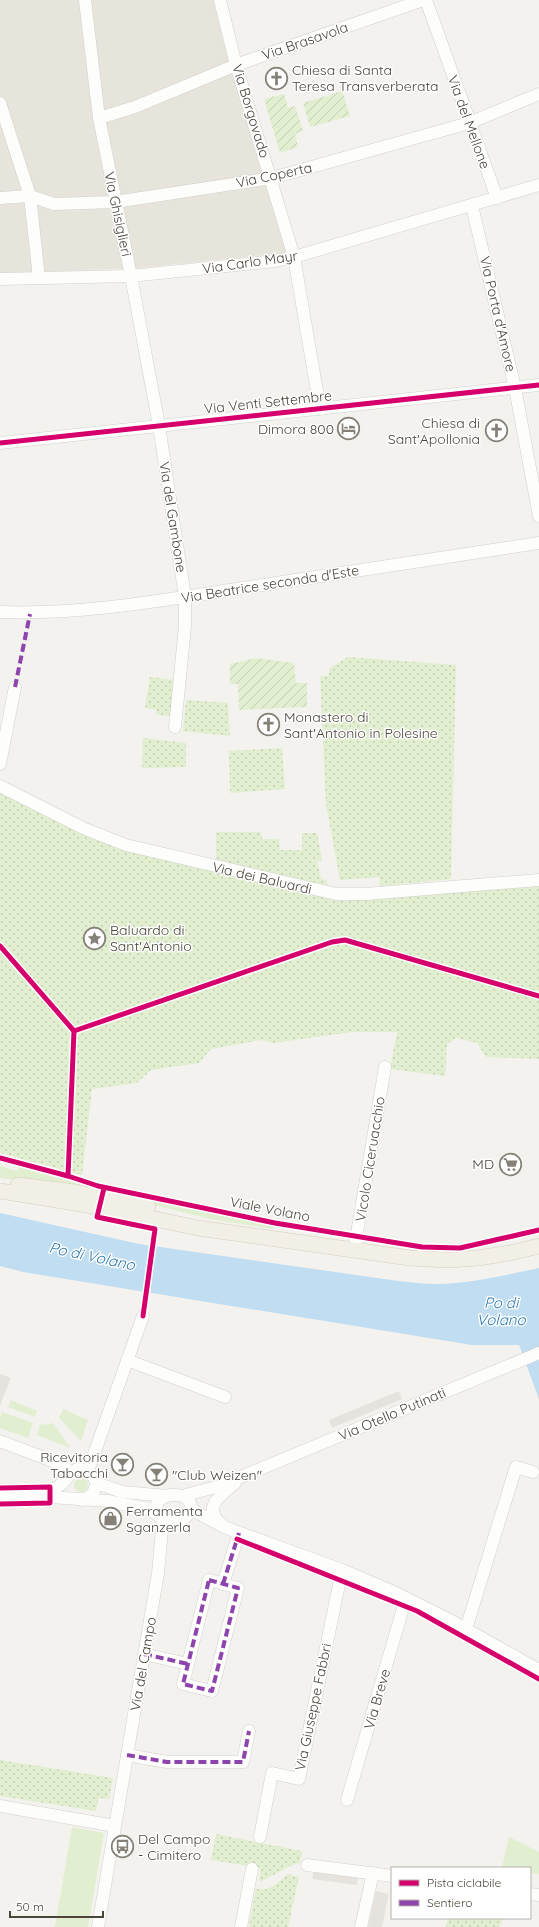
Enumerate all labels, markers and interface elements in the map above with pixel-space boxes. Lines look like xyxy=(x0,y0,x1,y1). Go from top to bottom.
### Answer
street label: Via Brasavola xyxy=(260,18,350,64)
place label: Chiesa di Santa Teresa Transverberata xyxy=(292,61,439,95)
street label: Via Borgovado xyxy=(228,62,274,160)
church icon: Chiesa di Santa Teresa Transverberata xyxy=(264,65,290,91)
street label: Via del Mellone xyxy=(444,73,494,171)
street label: Via Coperta xyxy=(234,158,314,192)
street label: Via Ghisiglieri xyxy=(100,170,136,258)
street label: Via Carlo Mayr xyxy=(201,246,300,278)
street label: Via Porta d'Amore xyxy=(476,254,520,374)
street label: Via Venti Settembre xyxy=(203,386,333,418)
place label: Chiesa di Sant'Apollonia xyxy=(388,414,480,448)
hotel icon: Dimora 800 xyxy=(336,416,362,442)
church icon: Chiesa di Sant'Apollonia xyxy=(483,418,509,444)
place label: Dimora 800 xyxy=(258,420,334,438)
street label: Via del Gambone xyxy=(155,460,191,574)
street label: Via Beatrice seconda d'Este xyxy=(180,561,360,607)
place label: Monastero di Sant'Antonio in Polesine xyxy=(284,708,438,742)
church icon: Monastero di Sant'Antonio in Polesine xyxy=(256,712,282,738)
street label: Via dei Baluardi xyxy=(210,858,314,898)
place label: Baluardo di Sant'Antonio xyxy=(110,921,192,955)
place icon: Baluardo di Sant'Antonio xyxy=(81,925,107,951)
street label: Vicolo Ciceruacchio xyxy=(351,1095,389,1223)
supermarket icon: MD xyxy=(497,1151,523,1177)
place label: MD xyxy=(472,1155,494,1173)
street label: Viale Volano xyxy=(228,1192,312,1226)
water label: Po di Volano xyxy=(47,1238,138,1275)
water label: Po di Volano xyxy=(477,1293,526,1329)
street label: Via Otello Putinati xyxy=(336,1383,448,1445)
place label: Ricevitoria Tabacchi xyxy=(40,1448,108,1482)
bar icon: Ricevitoria Tabacchi xyxy=(110,1452,136,1478)
bar icon: "Club Weizen" xyxy=(144,1462,170,1488)
place label: "Club Weizen" xyxy=(172,1466,262,1484)
place label: Ferramenta Sganzerla xyxy=(126,1502,203,1536)
shop icon: Ferramenta Sganzerla xyxy=(97,1506,123,1532)
street label: Via del Campo xyxy=(126,1615,160,1713)
street label: Via Giuseppe Fabbri xyxy=(291,1642,335,1772)
street label: Via Breve xyxy=(360,1667,394,1731)
place label: Del Campo - Cimitero xyxy=(138,1830,210,1864)
bus stop icon: Del Campo - Cimitero xyxy=(110,1834,136,1860)
legend xyxy=(391,1867,531,1919)
text: Pista ciclabile xyxy=(427,1875,501,1890)
scale bar xyxy=(10,1893,103,1919)
text: Sentiero xyxy=(427,1895,472,1910)
text: 50 m xyxy=(16,1899,44,1914)

